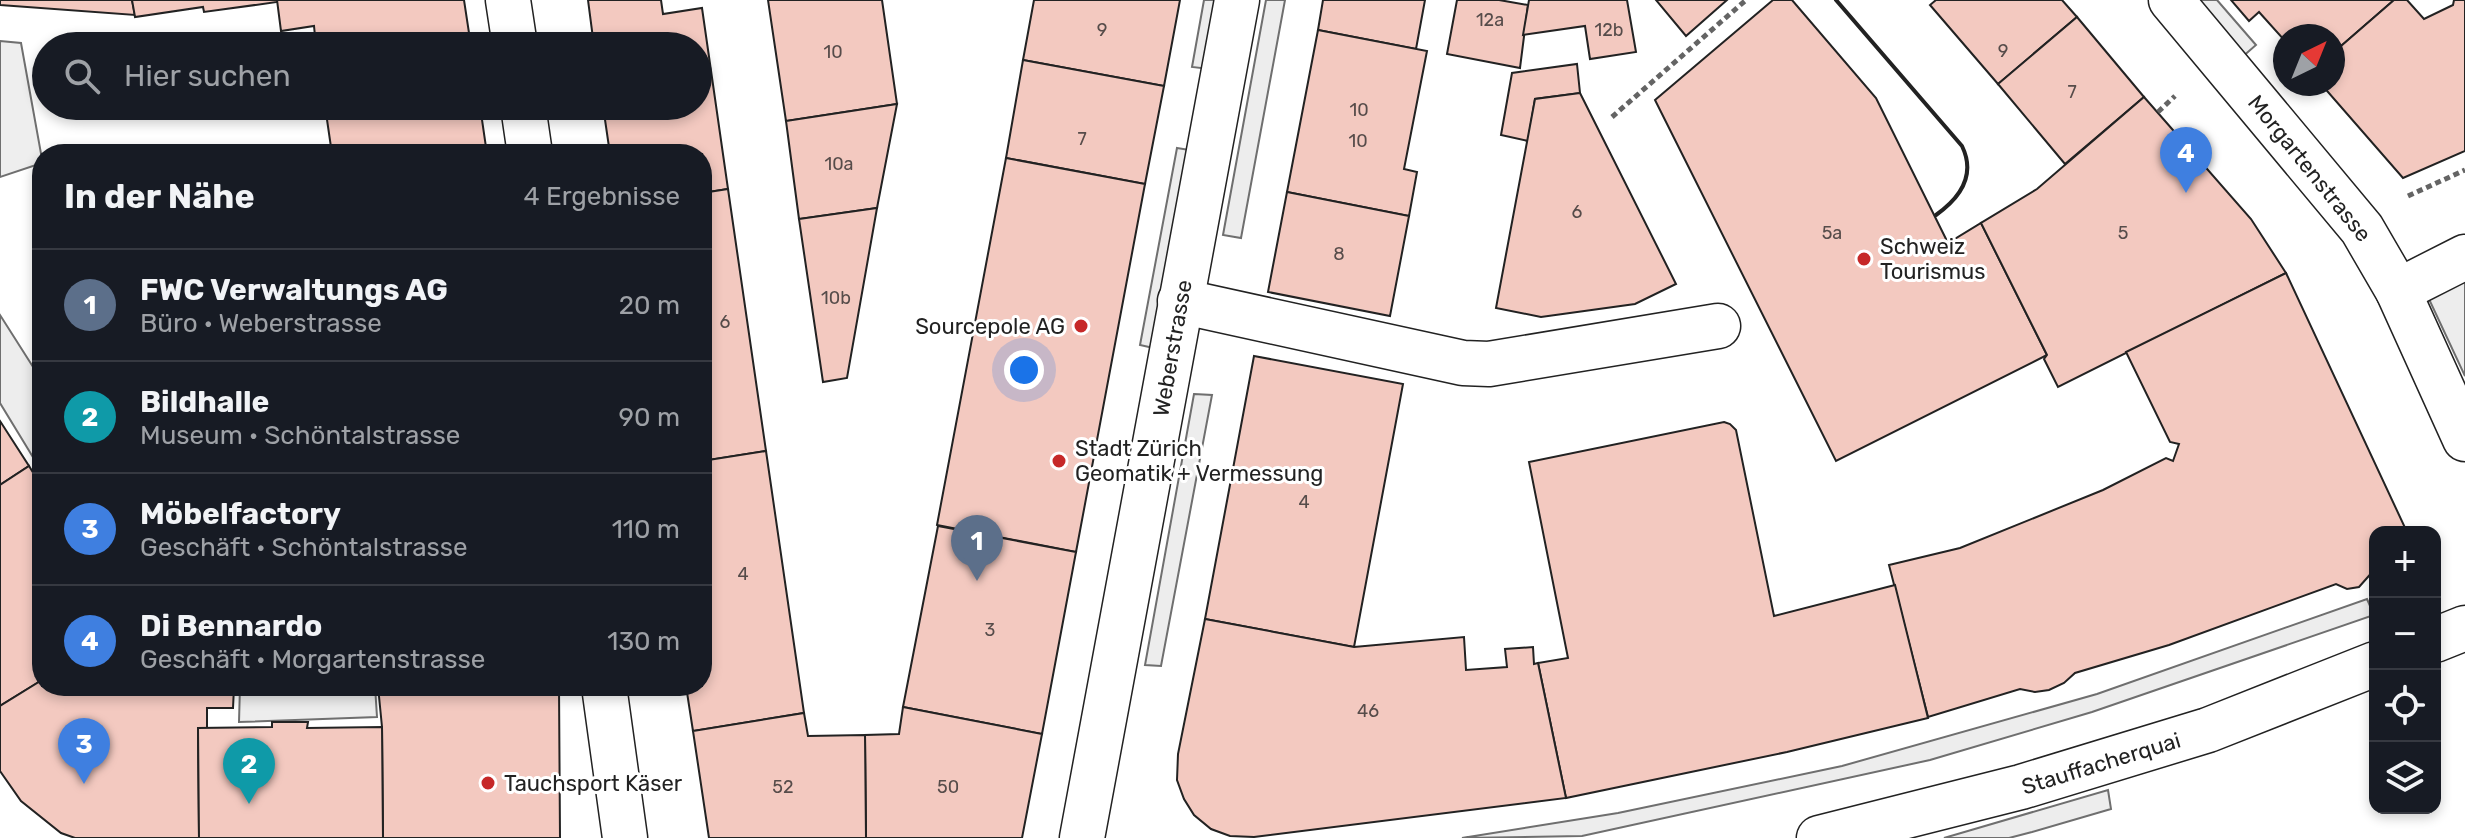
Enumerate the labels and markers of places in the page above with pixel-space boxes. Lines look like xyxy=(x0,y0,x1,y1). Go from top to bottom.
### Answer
pin: 4 xyxy=(2160,127,2212,193)
place label: Schweiz Tourismus xyxy=(1880,233,1985,285)
marker: Schweiz Tourismus xyxy=(1855,250,1873,268)
place label: Sourcepole AG xyxy=(915,313,1065,340)
marker: Sourcepole AG xyxy=(1072,317,1090,335)
place label: Stadt Zürich Geomatik + Vermessung xyxy=(1075,435,1323,487)
marker: Stadt Zürich Geomatik + Vermessung xyxy=(1050,452,1068,470)
pin: 1 xyxy=(951,515,1003,581)
pin: 3 xyxy=(58,718,110,784)
pin: 2 xyxy=(223,738,275,804)
place label: Tauchsport Käser xyxy=(504,770,683,797)
marker: Tauchsport Käser xyxy=(479,774,497,792)

